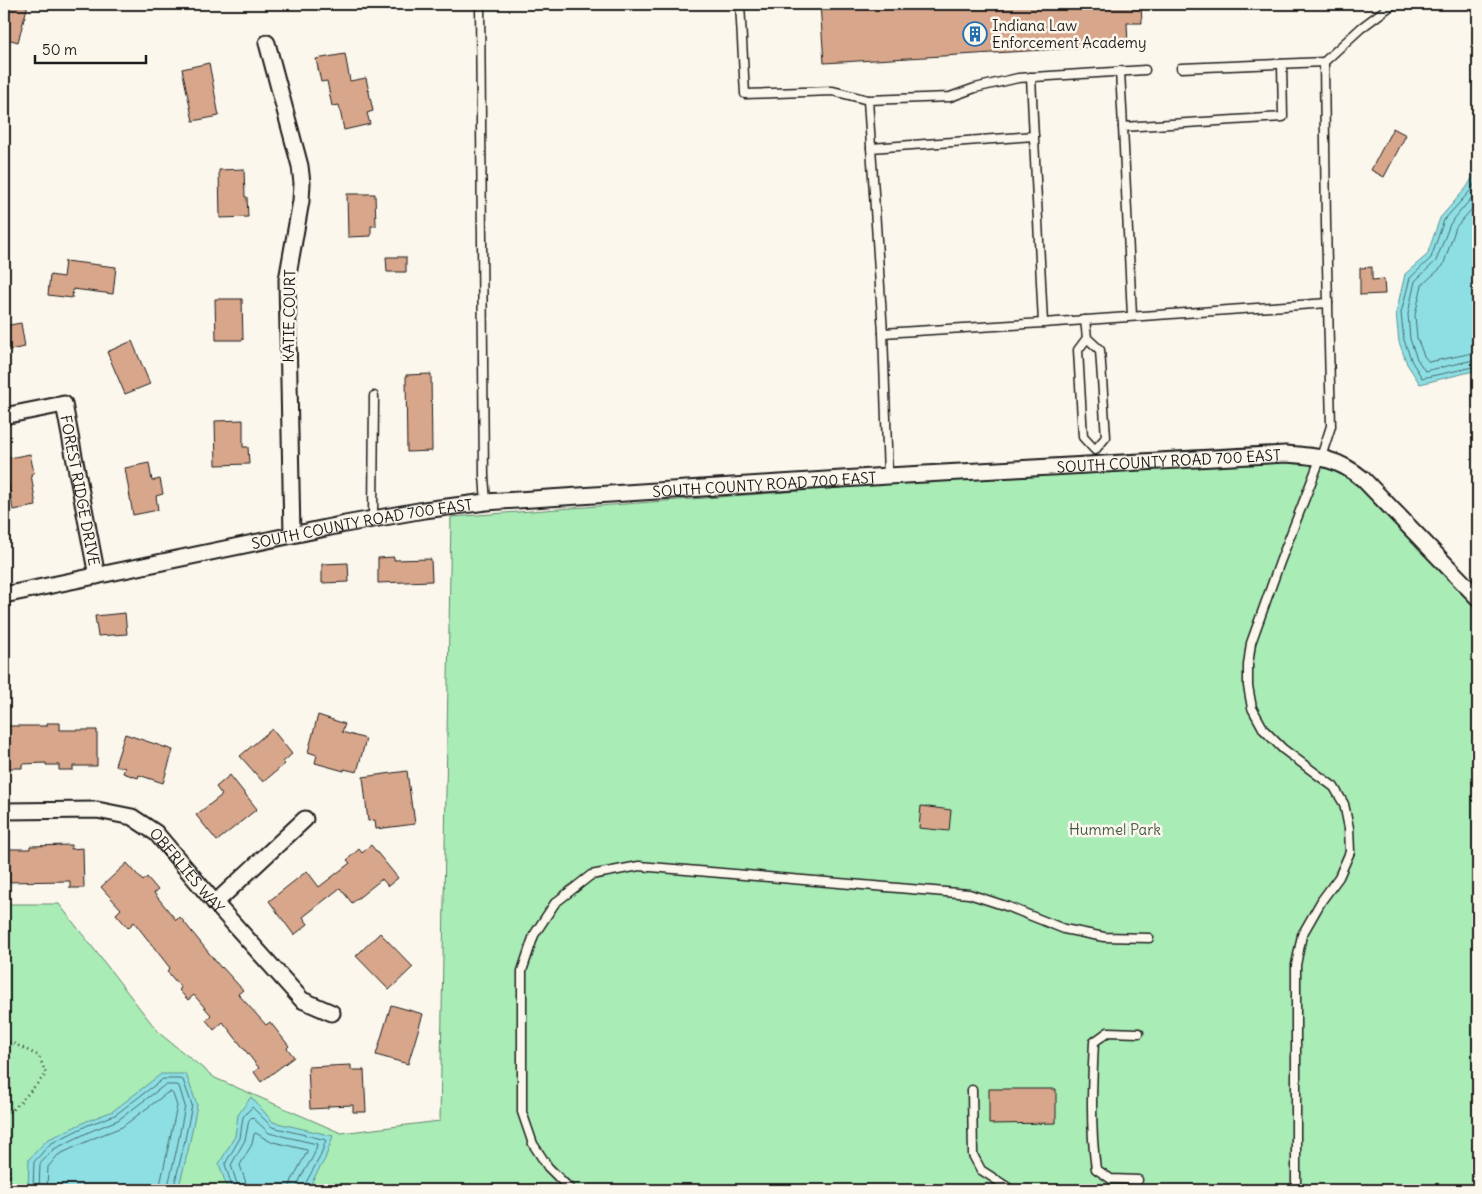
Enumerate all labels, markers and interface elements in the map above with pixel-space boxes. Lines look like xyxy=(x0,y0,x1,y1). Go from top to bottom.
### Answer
place label: Indiana Law Enforcement Academy xyxy=(992,16,1146,52)
building icon: Indiana Law Enforcement Academy xyxy=(962,21,988,47)
scale bar xyxy=(35,32,146,64)
text: 50 m xyxy=(42,40,77,59)
street label: KATIE COURT xyxy=(279,269,299,363)
street label: FOREST RIDGE DRIVE xyxy=(57,413,104,567)
street label: SOUTH COUNTY ROAD 700 EAST xyxy=(1056,445,1281,476)
street label: SOUTH COUNTY ROAD 700 EAST xyxy=(652,467,877,501)
street label: SOUTH COUNTY ROAD 700 EAST xyxy=(250,494,474,553)
park label: Hummel Park xyxy=(1069,820,1161,839)
street label: OBERLIES WAY xyxy=(146,823,229,917)

